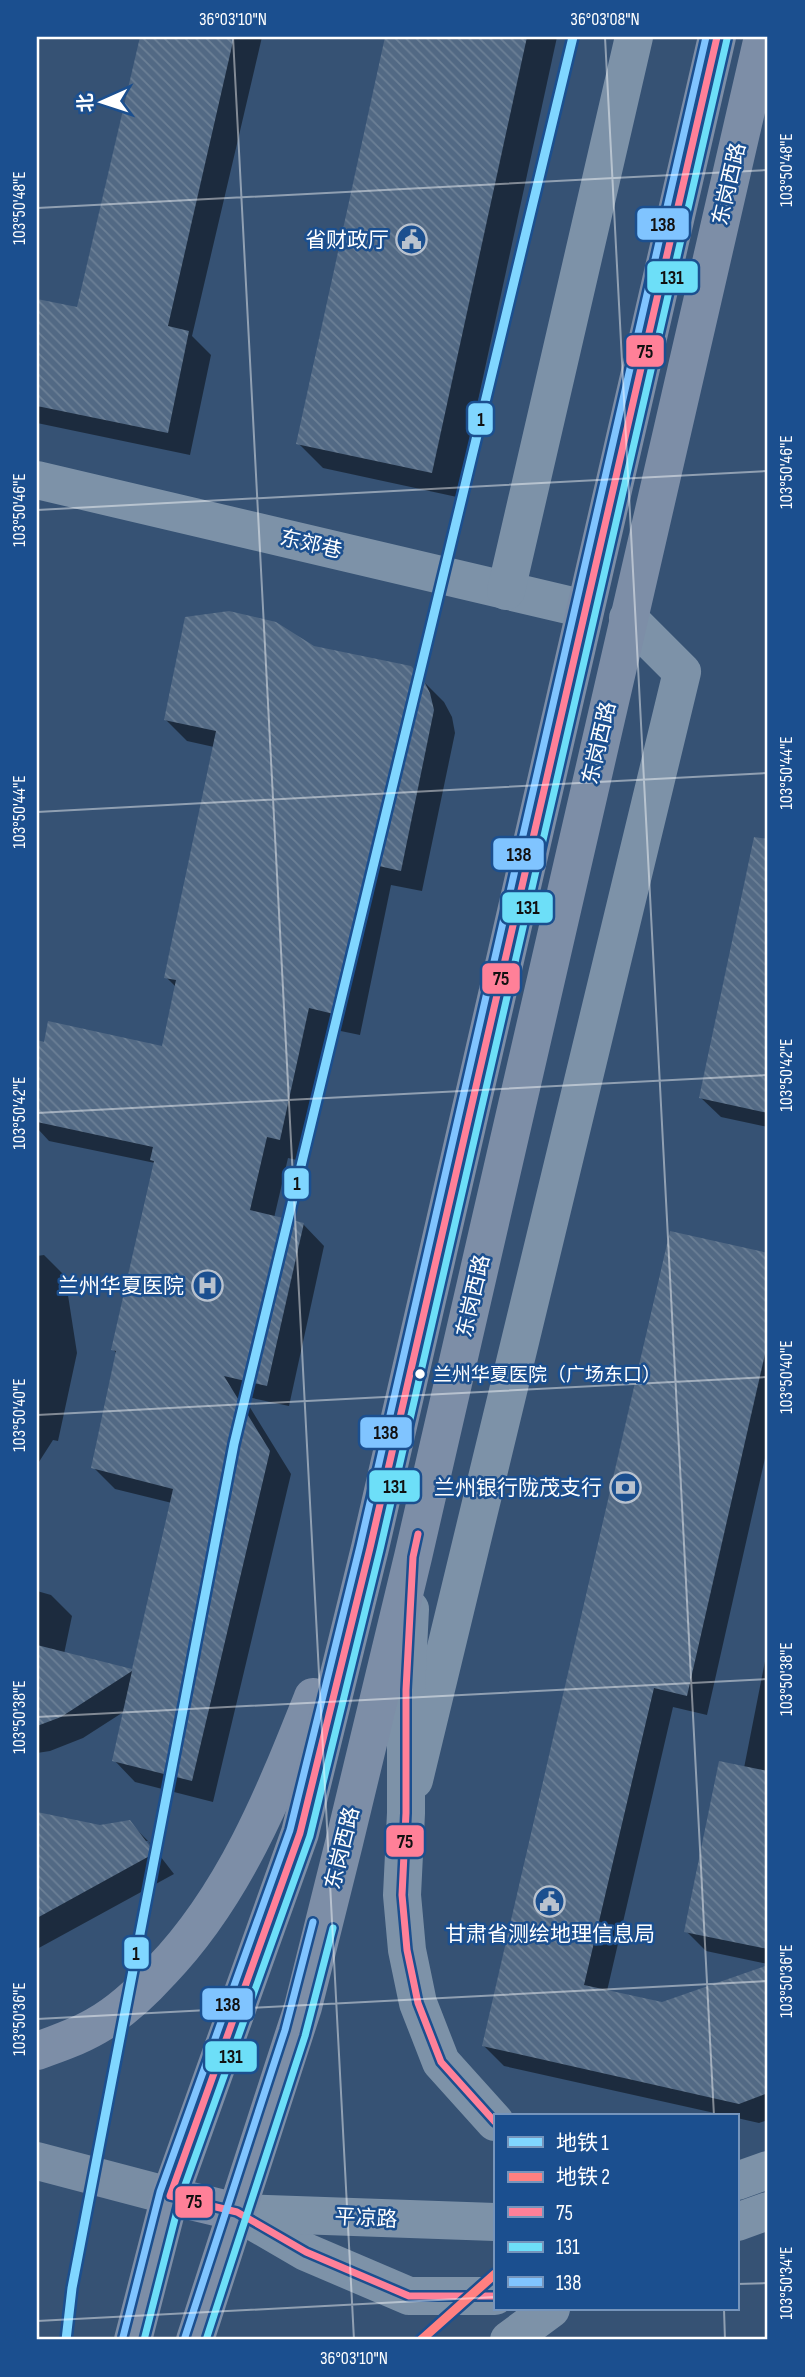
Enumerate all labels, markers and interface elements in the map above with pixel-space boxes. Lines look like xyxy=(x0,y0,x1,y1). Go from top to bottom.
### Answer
text: 36°03'10"N xyxy=(199,9,267,30)
text: 36°03'08"N xyxy=(570,9,640,30)
north arrow xyxy=(66,66,136,136)
text: 北 xyxy=(75,93,99,113)
text: 103°50'48"E xyxy=(776,133,797,207)
street label: 东岗西路 xyxy=(708,140,751,228)
text: 103°50'48"E xyxy=(9,171,30,245)
line badge: 138 xyxy=(636,207,690,241)
text: 138 xyxy=(651,214,675,237)
public building icon: 省财政厅 xyxy=(395,223,429,257)
place label: 省财政厅 xyxy=(305,228,389,253)
line badge: 131 xyxy=(646,260,699,294)
text: 131 xyxy=(660,267,684,290)
line badge: 75 xyxy=(625,334,665,368)
text: 75 xyxy=(637,341,653,364)
line badge: 1 xyxy=(467,402,494,436)
text: 1 xyxy=(477,409,485,432)
text: 103°50'46"E xyxy=(776,435,797,509)
text: 103°50'46"E xyxy=(9,473,30,547)
street label: 东郊巷 xyxy=(277,525,344,564)
street label: 东岗西路 xyxy=(578,699,621,787)
text: 103°50'44"E xyxy=(776,736,797,810)
text: 103°50'44"E xyxy=(9,775,30,849)
line badge: 138 xyxy=(492,837,545,871)
text: 138 xyxy=(507,844,531,867)
line badge: 131 xyxy=(501,891,554,924)
text: 131 xyxy=(516,897,540,920)
line badge: 75 xyxy=(481,962,521,995)
text: 75 xyxy=(493,968,509,991)
text: 103°50'42"E xyxy=(776,1038,797,1112)
text: 103°50'42"E xyxy=(9,1076,30,1150)
line badge: 1 xyxy=(283,1167,310,1200)
text: 1 xyxy=(293,1173,301,1196)
street label: 东岗西路 xyxy=(452,1252,495,1340)
hospital icon: 兰州华夏医院 xyxy=(190,1269,224,1303)
place label: 兰州华夏医院 xyxy=(58,1274,184,1299)
text: 103°50'40"E xyxy=(776,1340,797,1414)
place label: 兰州华夏医院（广场东口） xyxy=(433,1364,661,1387)
marker: 兰州华夏医院（广场东口） xyxy=(413,1367,427,1381)
text: 103°50'40"E xyxy=(9,1378,30,1452)
line badge: 138 xyxy=(359,1416,413,1449)
text: 138 xyxy=(374,1422,398,1445)
line badge: 131 xyxy=(368,1469,421,1503)
bank icon: 兰州银行陇茂支行 xyxy=(608,1471,642,1505)
text: 131 xyxy=(383,1476,407,1499)
place label: 兰州银行陇茂支行 xyxy=(434,1476,602,1501)
text: 103°50'38"E xyxy=(776,1642,797,1716)
text: 103°50'38"E xyxy=(9,1680,30,1754)
street label: 东岗西路 xyxy=(320,1804,365,1892)
line badge: 75 xyxy=(385,1824,425,1858)
text: 75 xyxy=(397,1831,413,1854)
public building icon: 甘肃省测绘地理信息局 xyxy=(533,1885,567,1919)
place label: 甘肃省测绘地理信息局 xyxy=(445,1922,655,1947)
line badge: 1 xyxy=(123,1936,150,1970)
text: 1 xyxy=(132,1943,140,1966)
text: 103°50'36"E xyxy=(776,1944,797,2018)
text: 103°50'36"E xyxy=(9,1982,30,2056)
line badge: 138 xyxy=(201,1987,254,2021)
text: 138 xyxy=(216,1994,240,2017)
line badge: 131 xyxy=(204,2040,258,2073)
text: 131 xyxy=(219,2046,243,2069)
legend xyxy=(494,2114,738,2310)
text: 地铁 1 xyxy=(556,2131,609,2156)
text: 地铁 2 xyxy=(556,2165,610,2190)
line badge: 75 xyxy=(174,2185,214,2219)
text: 75 xyxy=(186,2191,202,2214)
text: 75 xyxy=(556,2201,573,2226)
street label: 平凉路 xyxy=(334,2204,398,2233)
text: 131 xyxy=(556,2235,580,2260)
text: 103°50'34"E xyxy=(776,2246,797,2320)
text: 138 xyxy=(556,2271,581,2296)
text: 36°03'10"N xyxy=(320,2348,388,2369)

